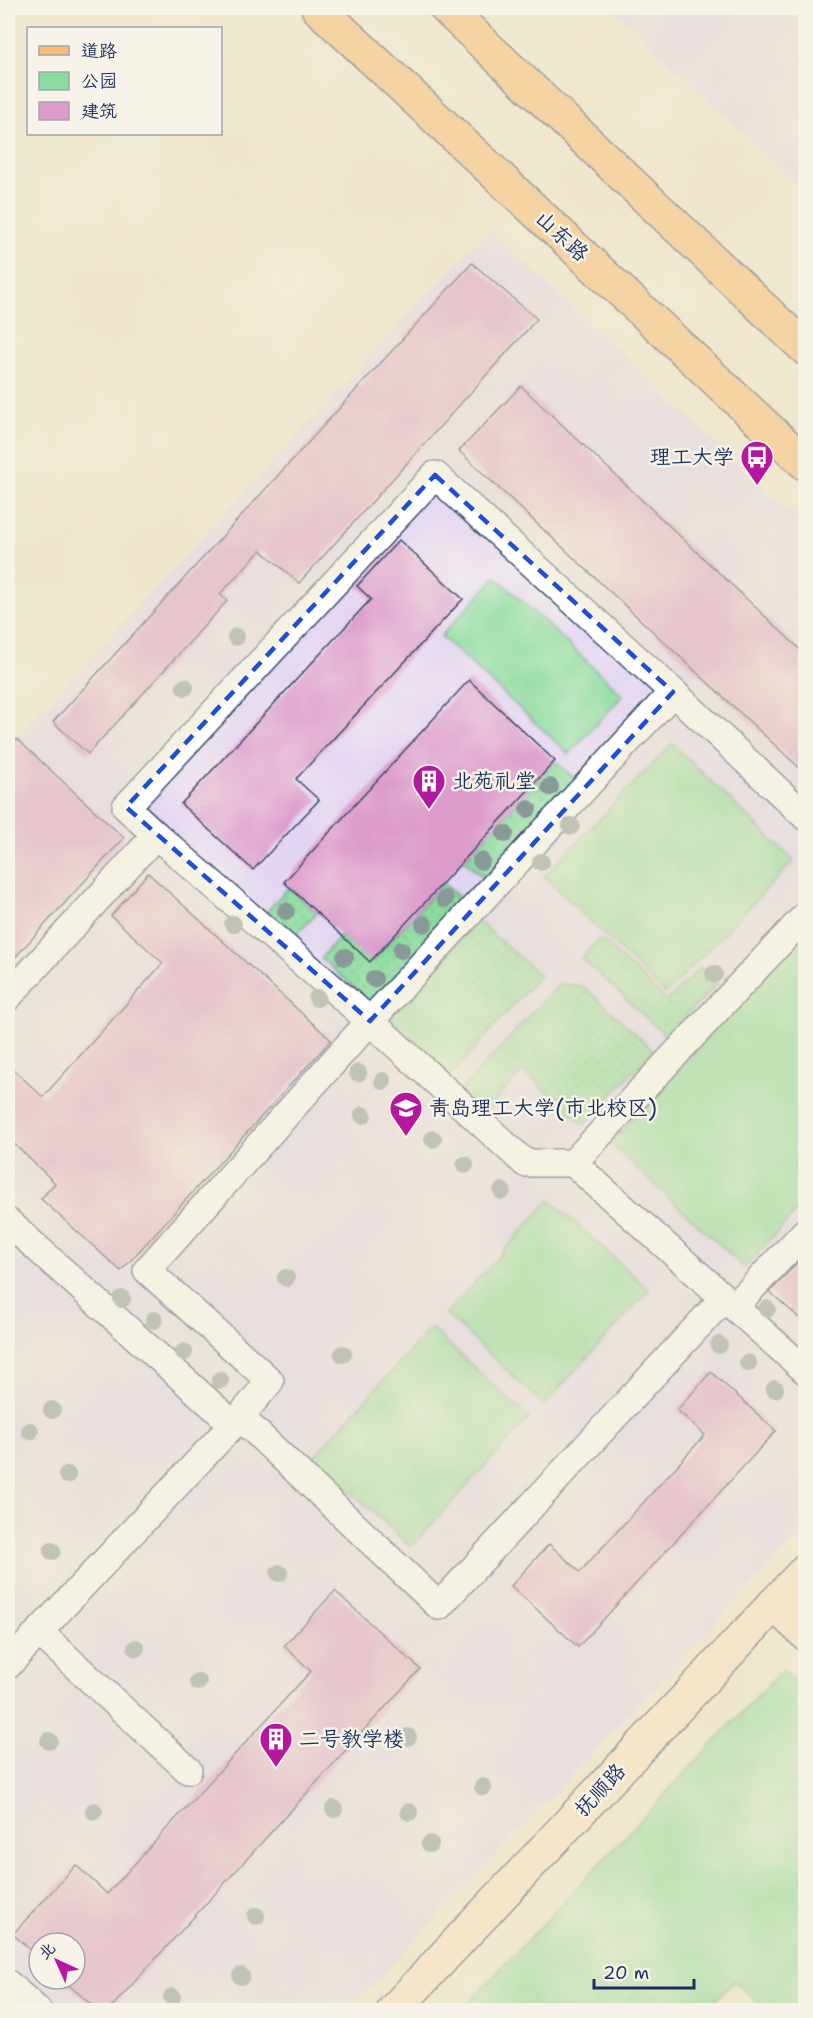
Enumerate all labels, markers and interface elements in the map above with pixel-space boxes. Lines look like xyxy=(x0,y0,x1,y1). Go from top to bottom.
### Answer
legend xyxy=(27,27,222,135)
text: 道路 xyxy=(81,39,117,63)
text: 公园 xyxy=(81,69,117,93)
text: 建筑 xyxy=(81,99,117,123)
street label: 山东路 xyxy=(529,204,595,268)
bus stop icon: 理工大学 xyxy=(739,439,775,486)
place label: 理工大学 xyxy=(650,443,734,471)
building icon: 北苑礼堂 xyxy=(411,763,447,810)
place label: 北苑礼堂 xyxy=(452,767,536,795)
school or university icon: 青岛理工大学(市北校区) xyxy=(388,1090,424,1137)
place label: 青岛理工大学(市北校区) xyxy=(429,1094,657,1122)
building icon: 二号教学楼 xyxy=(258,1721,294,1768)
place label: 二号教学楼 xyxy=(299,1725,404,1753)
street label: 抚顺路 xyxy=(568,1757,632,1823)
north arrow xyxy=(27,1931,87,1991)
text: 北 xyxy=(34,1938,60,1964)
scale bar xyxy=(594,1952,694,1990)
text: 20 m xyxy=(603,1961,649,1985)

